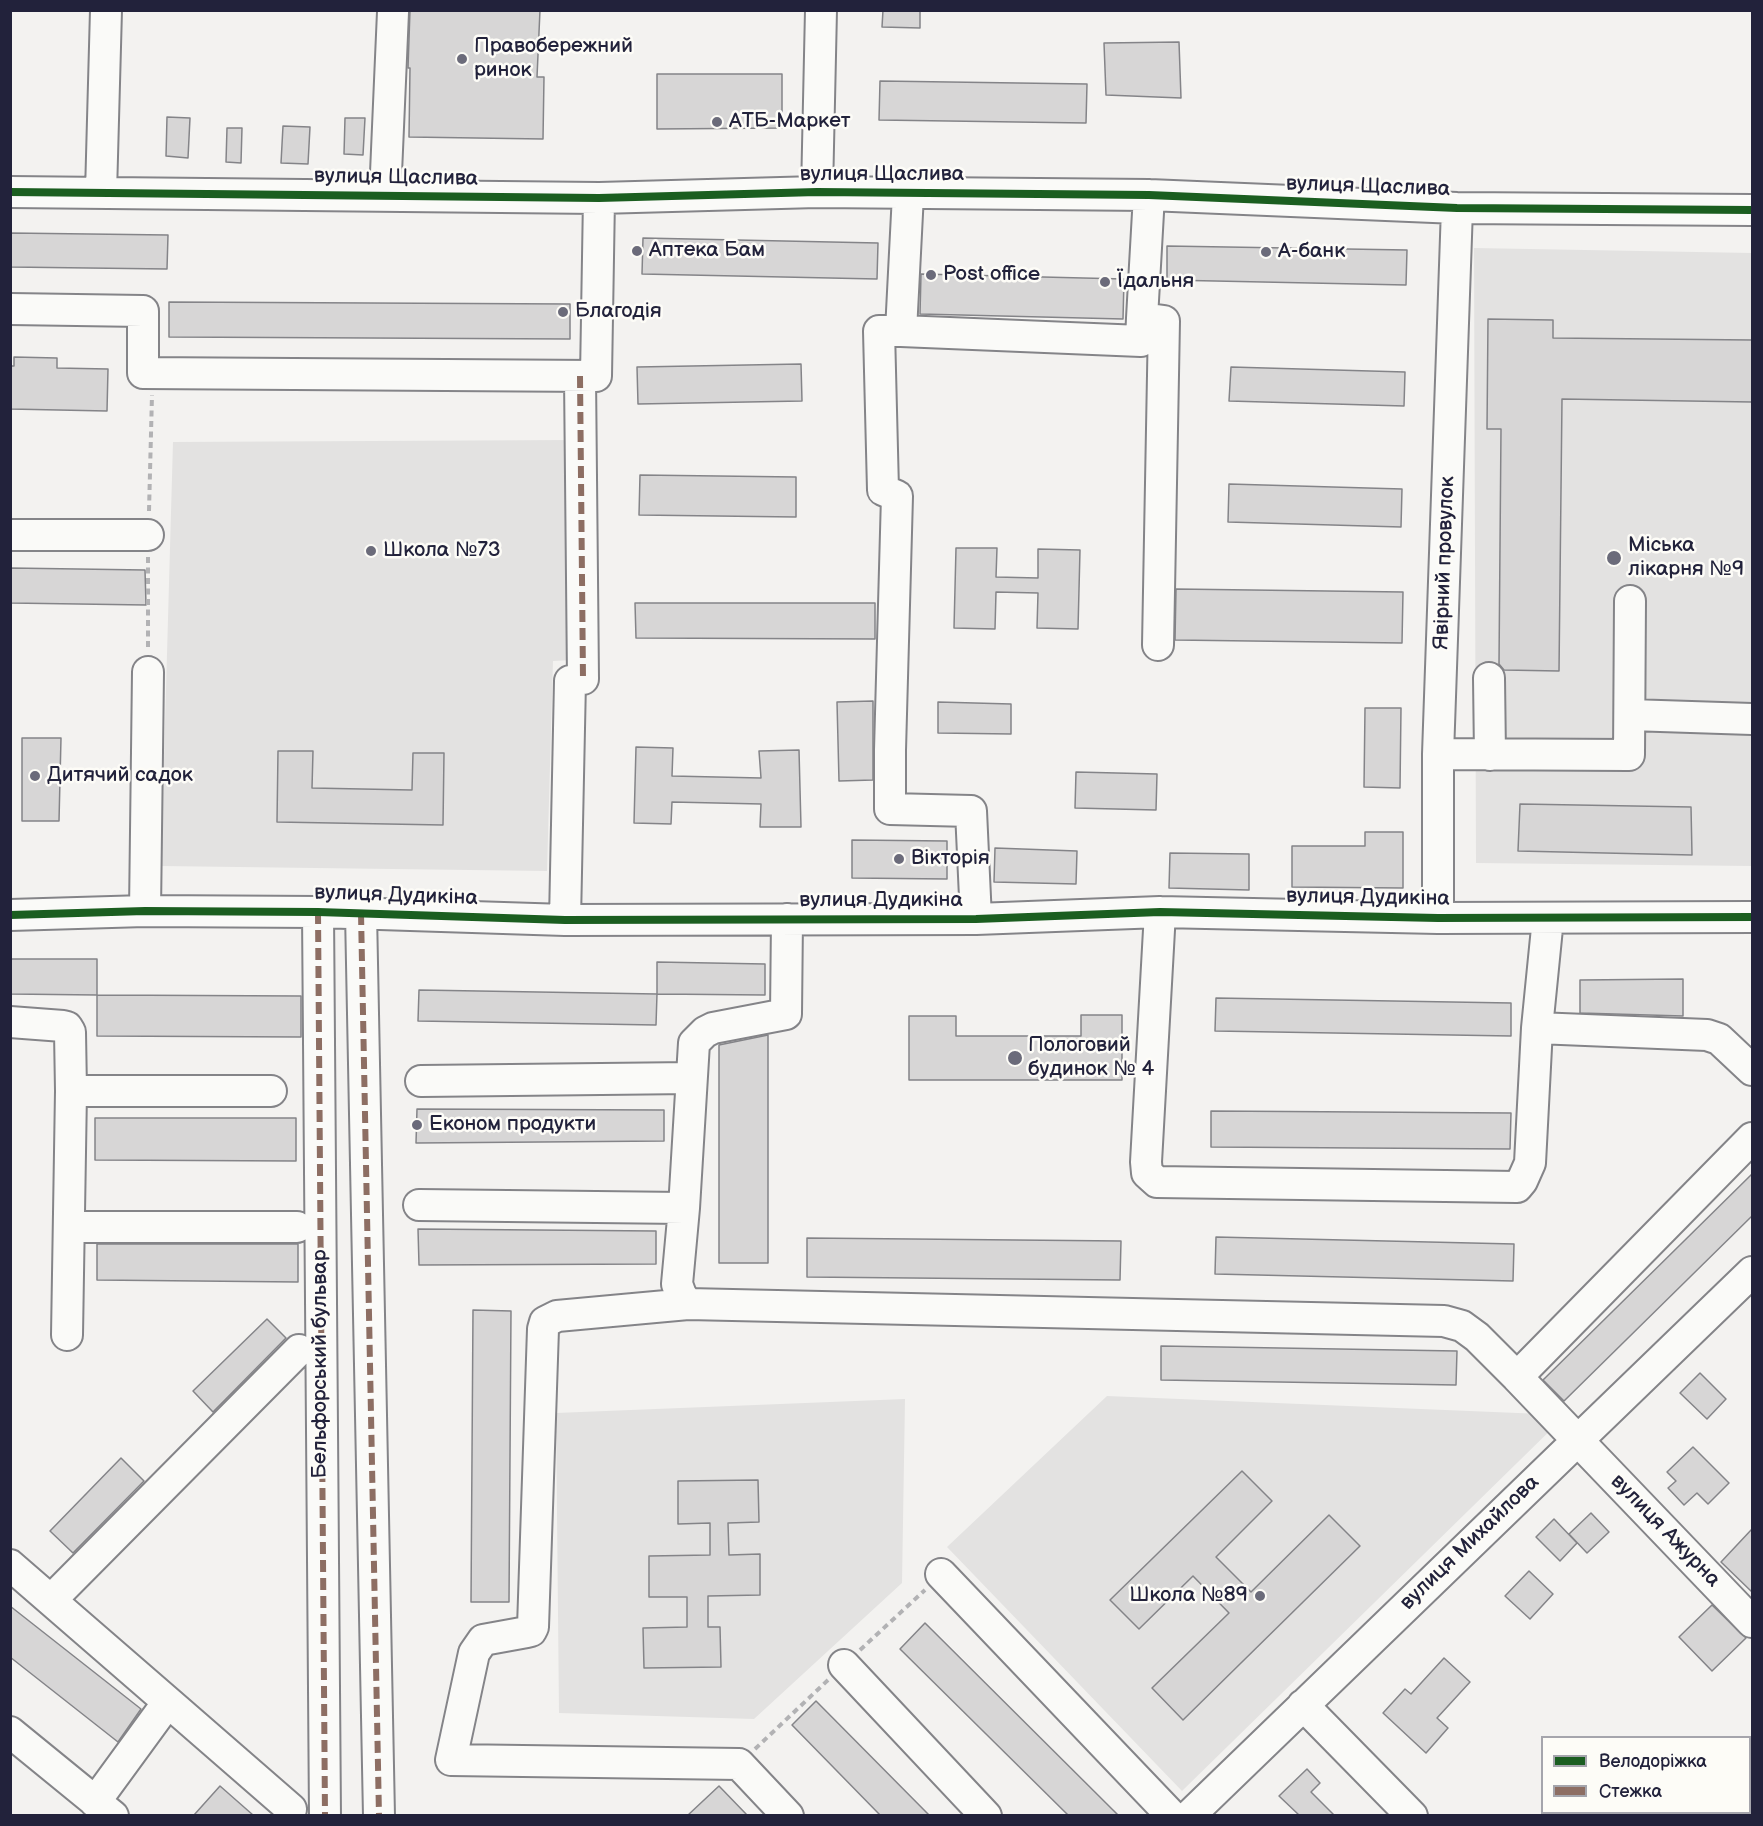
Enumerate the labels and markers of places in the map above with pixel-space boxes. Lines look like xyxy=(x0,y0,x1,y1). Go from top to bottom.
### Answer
place label: Правобережний ринок xyxy=(474,34,633,84)
marker: Правобережний ринок xyxy=(455,52,469,66)
place label: АТБ-Маркет xyxy=(729,109,851,135)
marker: АТБ-Маркет xyxy=(710,115,724,129)
place label: Аптека Бам xyxy=(649,238,765,264)
place label: А-банк xyxy=(1278,239,1345,265)
marker: Аптека Бам xyxy=(630,244,644,258)
marker: А-банк xyxy=(1259,245,1273,259)
place label: Post office xyxy=(943,262,1040,288)
marker: Post office xyxy=(924,268,938,282)
place label: Їдальня xyxy=(1117,269,1194,295)
marker: Їдальня xyxy=(1098,275,1112,289)
place label: Благодія xyxy=(575,299,662,325)
marker: Благодія xyxy=(556,305,570,319)
place label: Міська лікарня №9 xyxy=(1628,533,1744,583)
place label: Школа №73 xyxy=(383,538,501,564)
marker: Школа №73 xyxy=(364,544,378,558)
marker: Міська лікарня №9 xyxy=(1605,549,1623,567)
place label: Дитячий садок xyxy=(47,763,193,789)
marker: Дитячий садок xyxy=(28,769,42,783)
place label: Вікторія xyxy=(911,846,990,872)
marker: Вікторія xyxy=(892,852,906,866)
place label: Пологовий будинок № 4 xyxy=(1028,1033,1154,1083)
marker: Пологовий будинок № 4 xyxy=(1006,1049,1024,1067)
place label: Економ продукти xyxy=(429,1112,596,1138)
marker: Економ продукти xyxy=(410,1118,424,1132)
place label: Школа №89 xyxy=(1129,1583,1248,1609)
marker: Школа №89 xyxy=(1253,1589,1267,1603)

